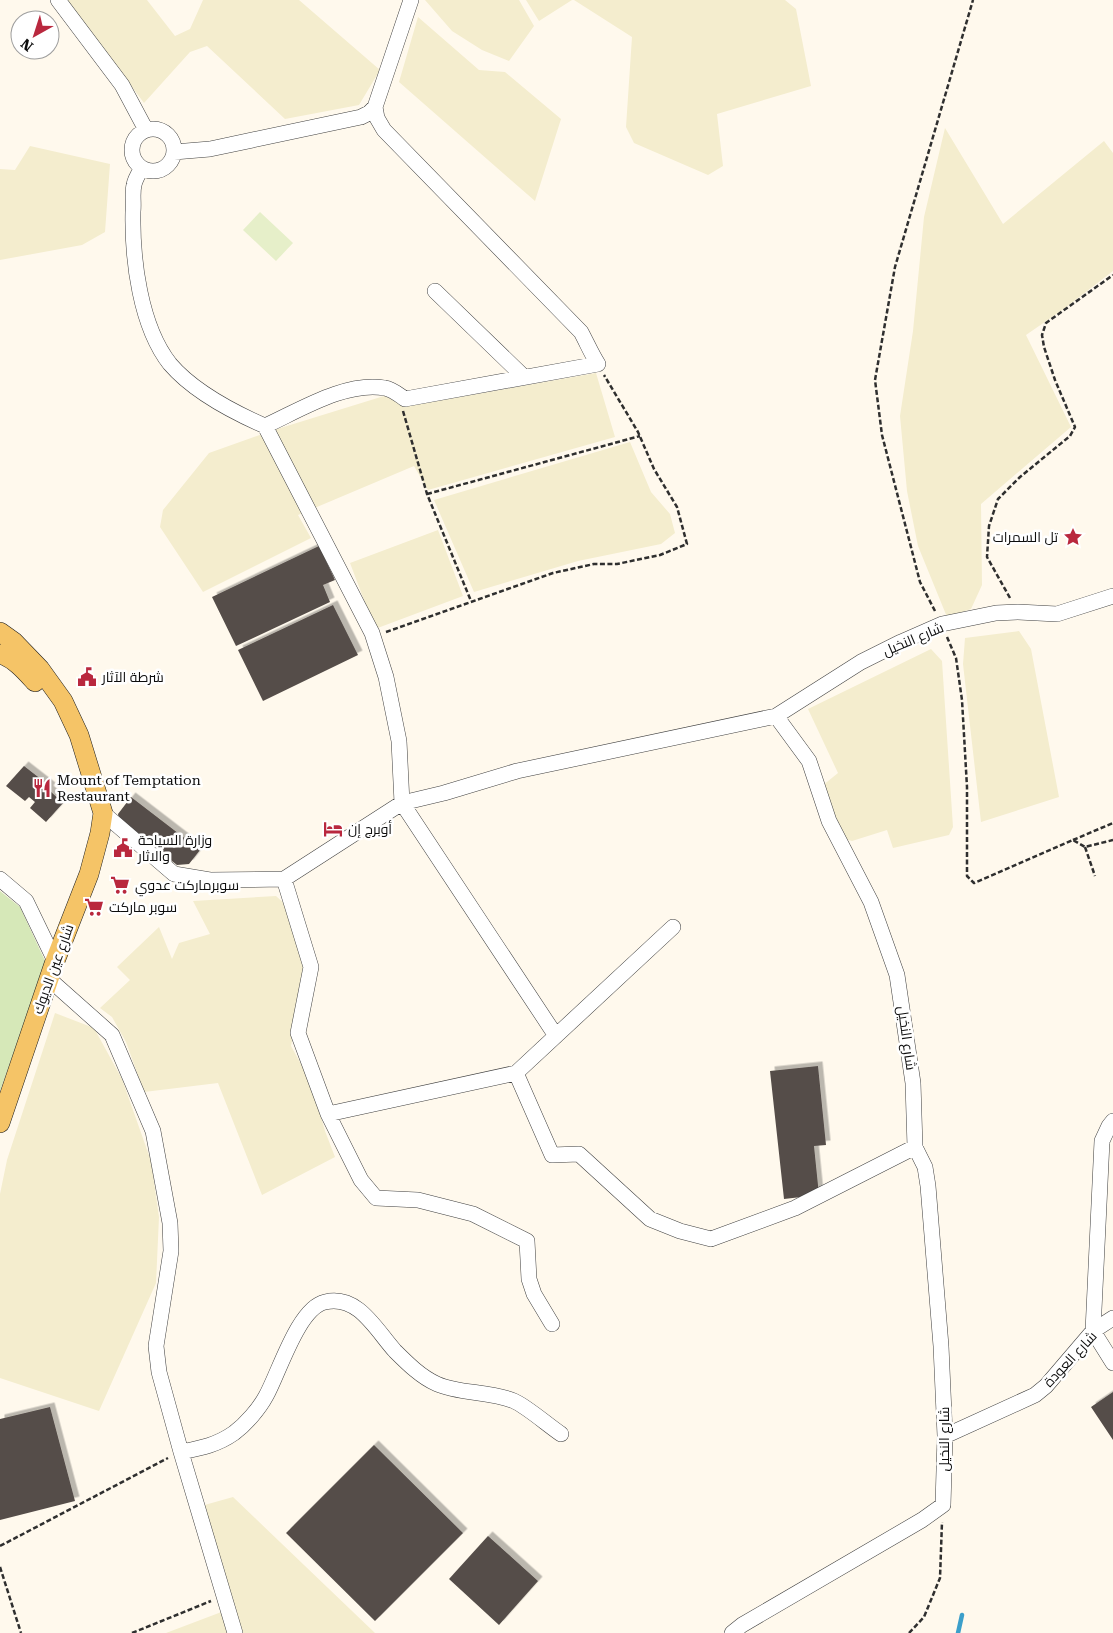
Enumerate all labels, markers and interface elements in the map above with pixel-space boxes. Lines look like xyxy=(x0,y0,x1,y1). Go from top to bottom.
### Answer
north arrow xyxy=(10,10,60,60)
text: N xyxy=(17,35,36,55)
place icon: تل السمرات xyxy=(1062,526,1084,548)
place label: تل السمرات xyxy=(993,529,1058,545)
street label: شارع النخيل xyxy=(880,619,946,660)
public building icon: شرطة الآثار xyxy=(76,666,98,688)
place label: شرطة الآثار xyxy=(101,669,164,685)
place label: Mount of Temptation Restaurant xyxy=(57,772,201,804)
restaurant icon: Mount of Temptation Restaurant xyxy=(31,777,53,799)
hotel icon: أوبرج إن xyxy=(322,818,344,840)
place label: أوبرج إن xyxy=(348,820,392,838)
place label: وزارة السياحة والاثار xyxy=(137,832,212,864)
public building icon: وزارة السياحة والاثار xyxy=(112,837,134,859)
supermarket icon: سوبرماركت عدوي xyxy=(109,874,131,896)
place label: سوبرماركت عدوي xyxy=(135,877,239,897)
supermarket icon: سوبر ماركت xyxy=(83,896,105,918)
place label: سوبر ماركت xyxy=(109,899,177,915)
street label: شارع عين الديوك xyxy=(29,922,78,1016)
street label: شارع النخيل xyxy=(894,1005,919,1071)
street label: شارع العودة xyxy=(1040,1328,1101,1391)
street label: شارع النخيل xyxy=(936,1407,953,1471)

